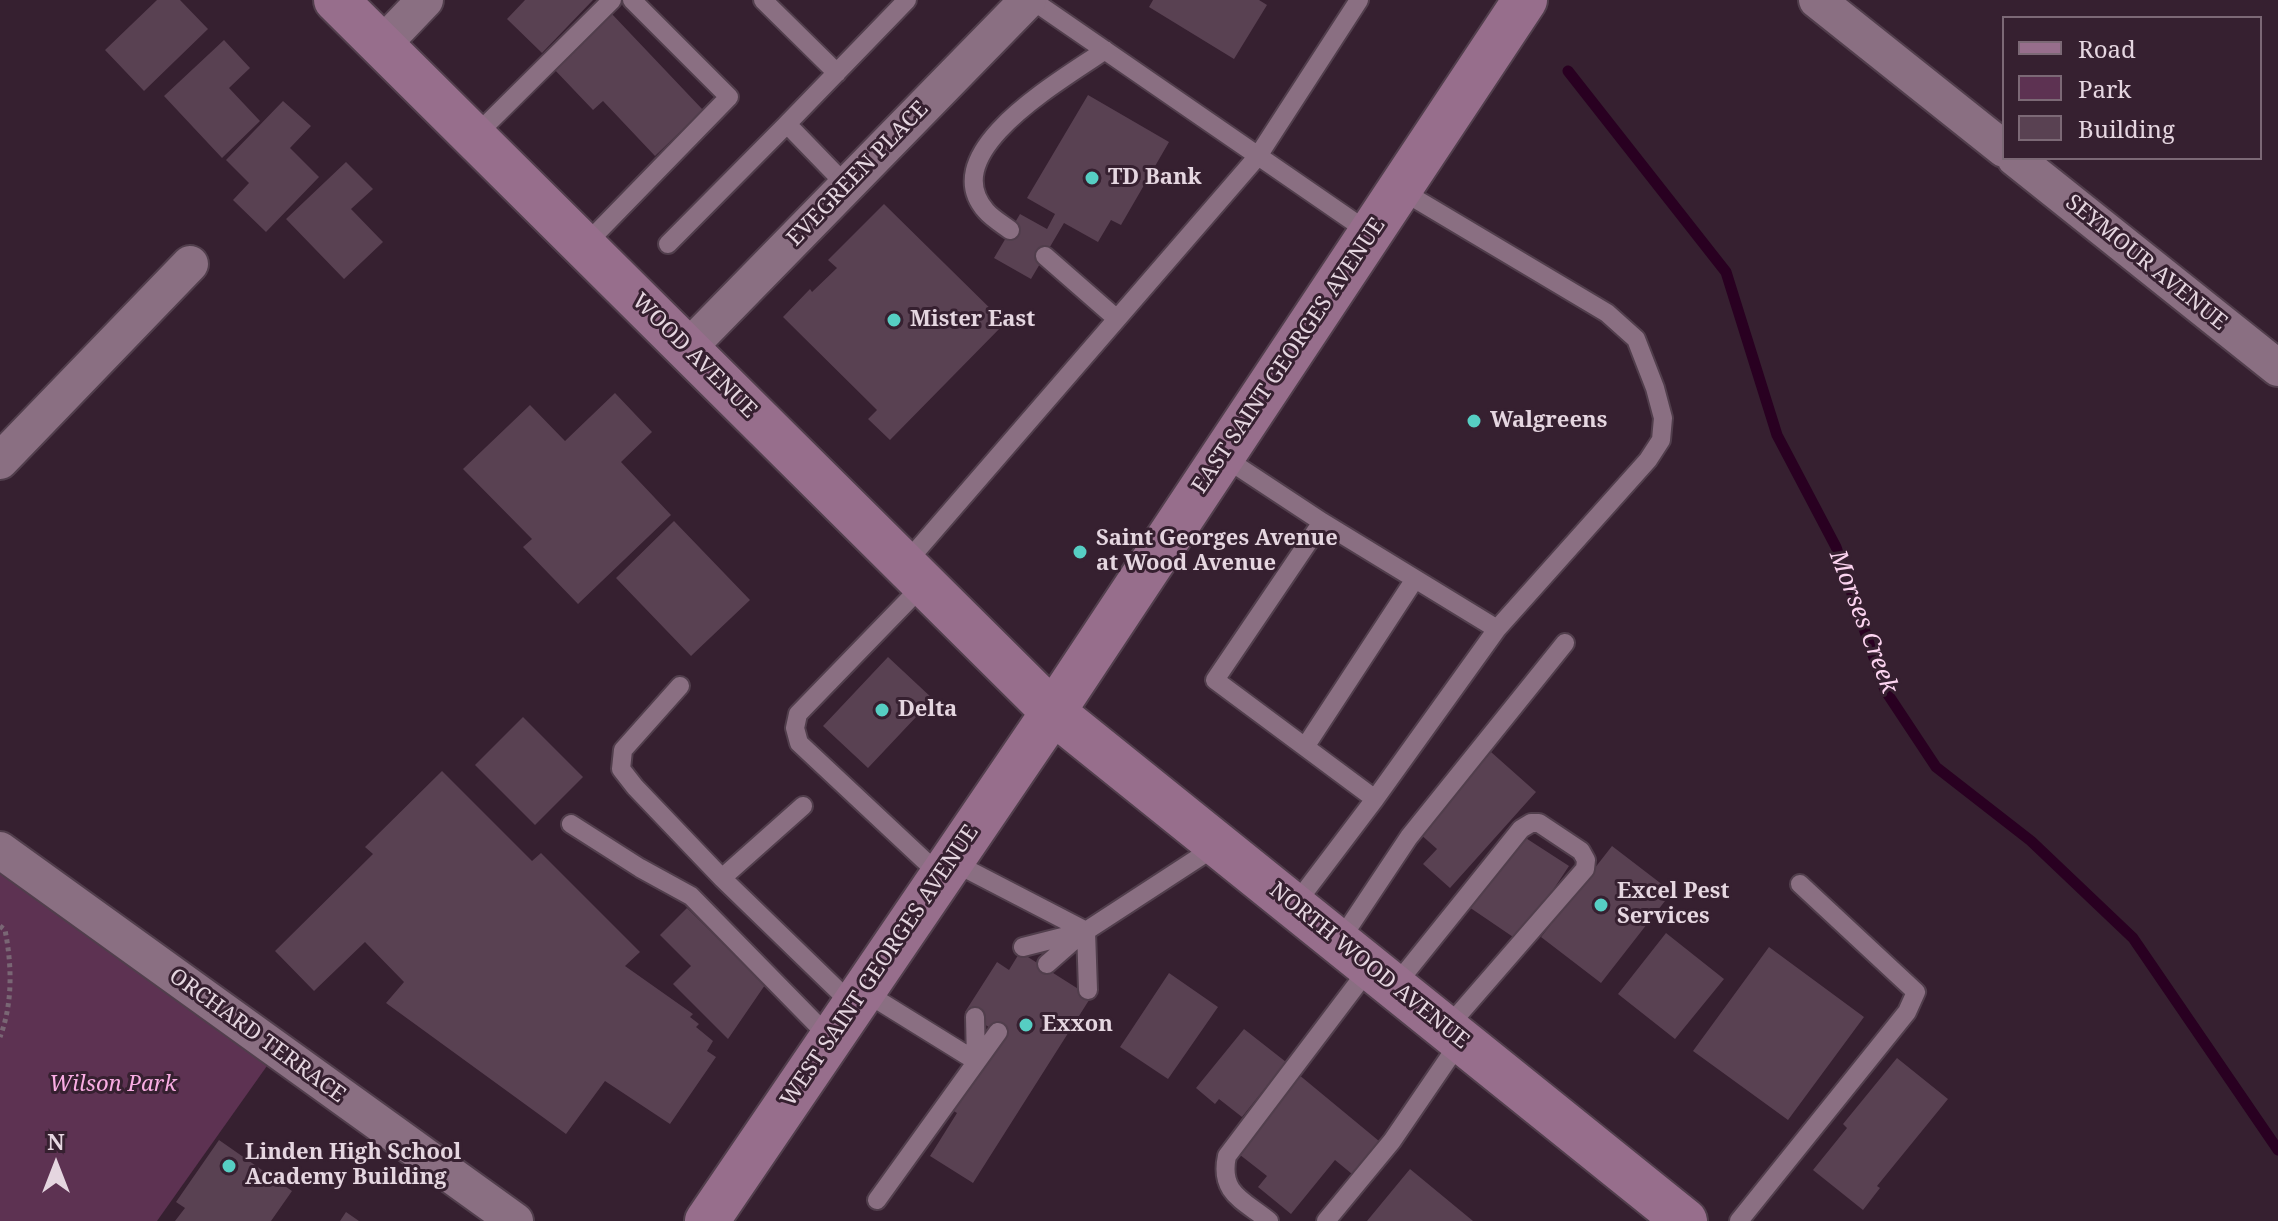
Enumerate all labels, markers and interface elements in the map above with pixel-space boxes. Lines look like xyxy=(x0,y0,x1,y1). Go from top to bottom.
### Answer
legend xyxy=(2002,16,2262,160)
text: Road xyxy=(2078,32,2136,65)
text: Park xyxy=(2078,72,2131,105)
street label: EVEGREEN PLACE xyxy=(782,96,934,252)
text: Building xyxy=(2078,112,2175,145)
place label: TD Bank xyxy=(1108,165,1202,191)
marker: TD Bank xyxy=(1083,169,1101,187)
street label: SEYMOUR AVENUE xyxy=(2060,190,2232,336)
street label: EAST SAINT GEORGES AVENUE xyxy=(1187,213,1391,499)
street label: WOOD AVENUE xyxy=(626,288,762,424)
place label: Mister East xyxy=(910,307,1035,333)
marker: Mister East xyxy=(885,311,903,329)
place label: Walgreens xyxy=(1490,408,1607,434)
marker: Walgreens xyxy=(1465,412,1483,430)
place label: Saint Georges Avenue at Wood Avenue xyxy=(1096,526,1338,578)
marker: Saint Georges Avenue at Wood Avenue xyxy=(1071,543,1089,561)
water label: Morses Creek xyxy=(1823,546,1903,698)
place label: Delta xyxy=(898,697,957,723)
marker: Delta xyxy=(873,701,891,719)
street label: WEST SAINT GEORGES AVENUE xyxy=(776,820,984,1112)
street label: NORTH WOOD AVENUE xyxy=(1264,877,1474,1055)
place label: Excel Pest Services xyxy=(1617,879,1729,930)
marker: Excel Pest Services xyxy=(1592,896,1610,914)
street label: ORCHARD TERRACE xyxy=(164,963,350,1109)
place label: Exxon xyxy=(1042,1012,1113,1038)
marker: Exxon xyxy=(1017,1016,1035,1034)
park label: Wilson Park xyxy=(49,1072,177,1098)
north arrow xyxy=(16,1125,96,1205)
text: N xyxy=(47,1126,65,1156)
place label: Linden High School Academy Building xyxy=(245,1140,461,1192)
marker: Linden High School Academy Building xyxy=(220,1157,238,1175)

